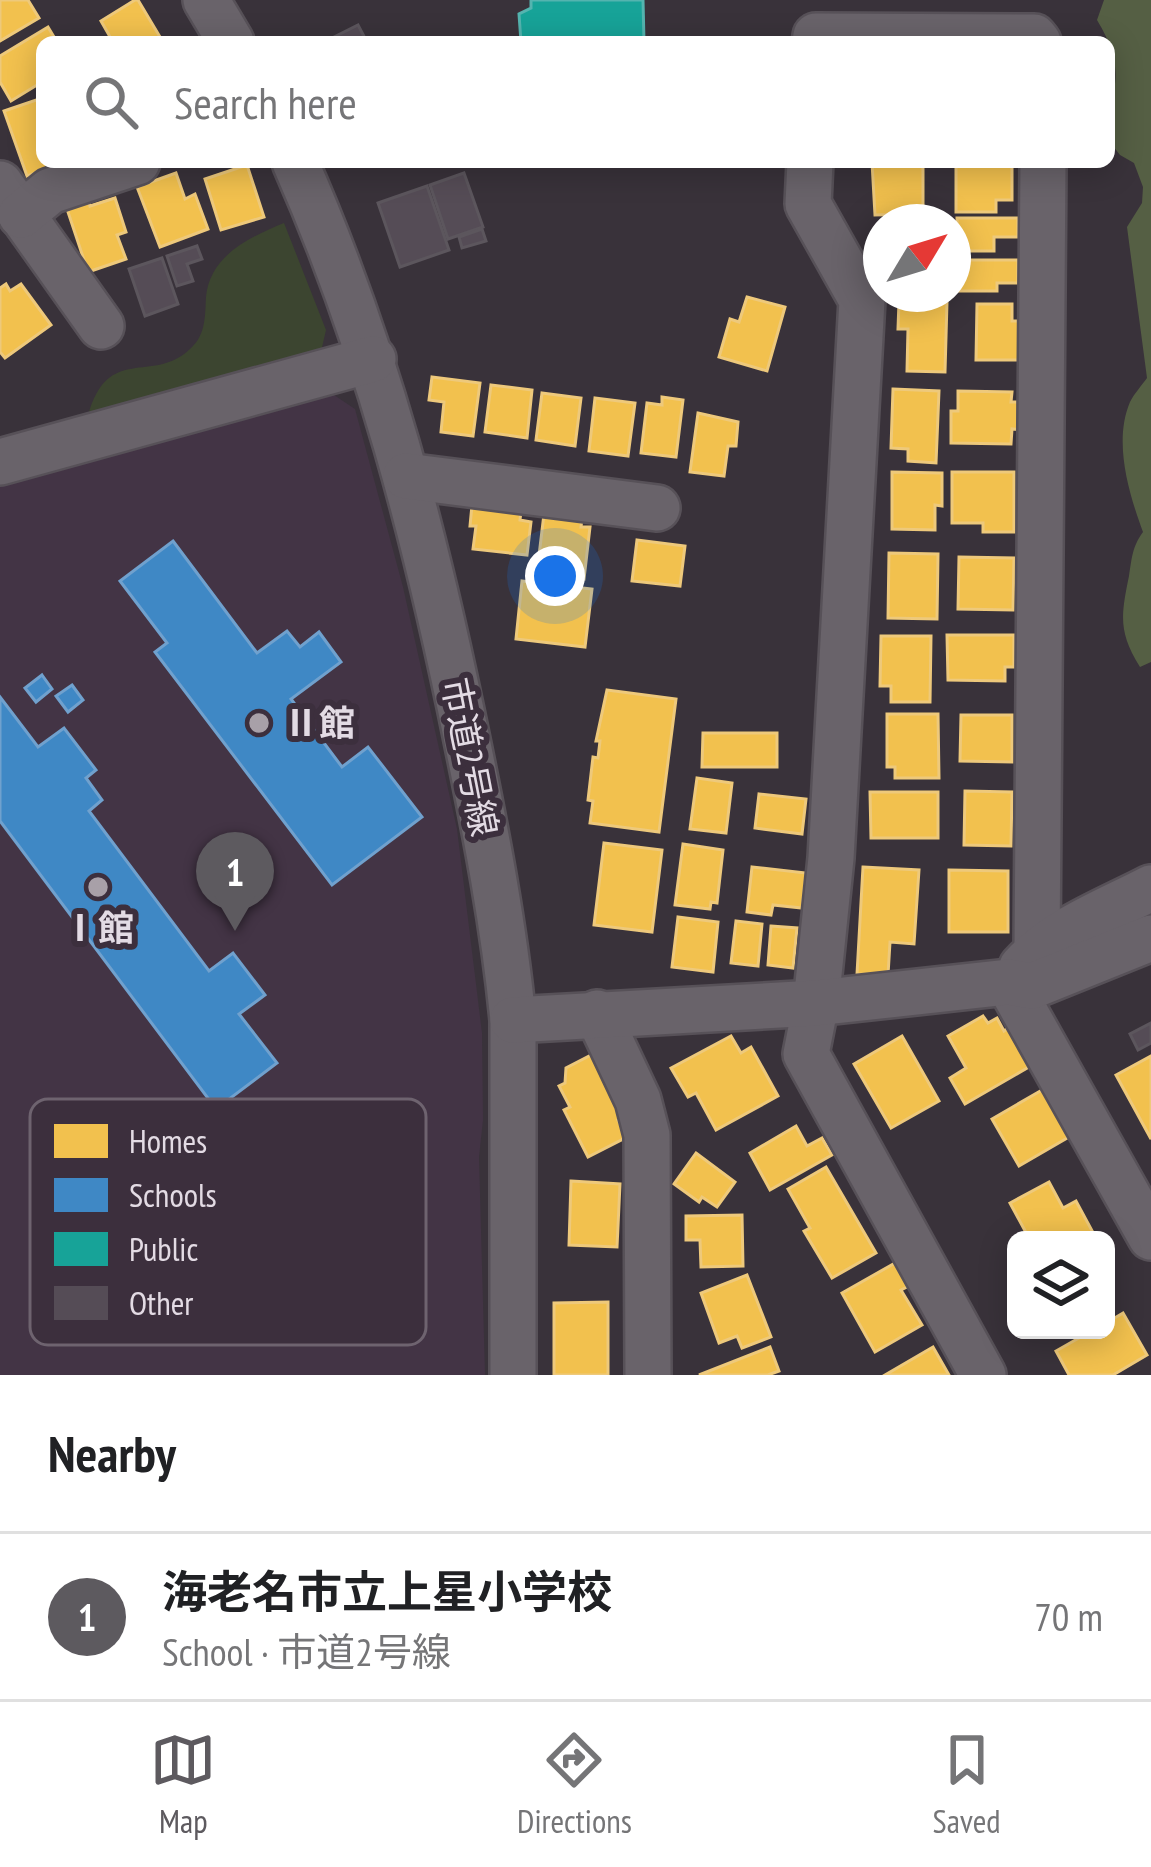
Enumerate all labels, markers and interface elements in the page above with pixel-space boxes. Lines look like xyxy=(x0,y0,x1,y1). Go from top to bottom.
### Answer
search box xyxy=(36,36,1115,168)
icon: search xyxy=(78,69,144,135)
text: Search here xyxy=(174,73,357,131)
north arrow xyxy=(863,204,971,312)
your location xyxy=(525,546,585,606)
street label: 市道2号線 xyxy=(432,674,509,840)
place label: Ⅱ館 xyxy=(283,699,355,746)
marker: Ⅱ館 xyxy=(246,710,272,736)
pin: 1 xyxy=(196,832,274,931)
marker: Ⅰ館 xyxy=(85,874,111,900)
place label: Ⅰ館 xyxy=(62,904,134,951)
legend xyxy=(30,1099,426,1345)
text: Homes xyxy=(129,1119,207,1162)
text: Schools xyxy=(129,1173,217,1216)
text: Public xyxy=(129,1227,198,1270)
map controls xyxy=(1007,1231,1115,1339)
button: layers xyxy=(1007,1231,1115,1339)
text: Other xyxy=(129,1281,193,1324)
text: Nearby xyxy=(48,1420,176,1486)
text: 海老名市立上星小学校 xyxy=(162,1562,612,1620)
text: 1 xyxy=(78,1591,96,1642)
text: 70 m xyxy=(1034,1591,1103,1642)
text: School · 市道2号線 xyxy=(162,1626,451,1677)
tab: Map xyxy=(150,1727,216,1842)
tab: Directions xyxy=(517,1727,632,1842)
tab: Saved xyxy=(933,1727,1001,1842)

